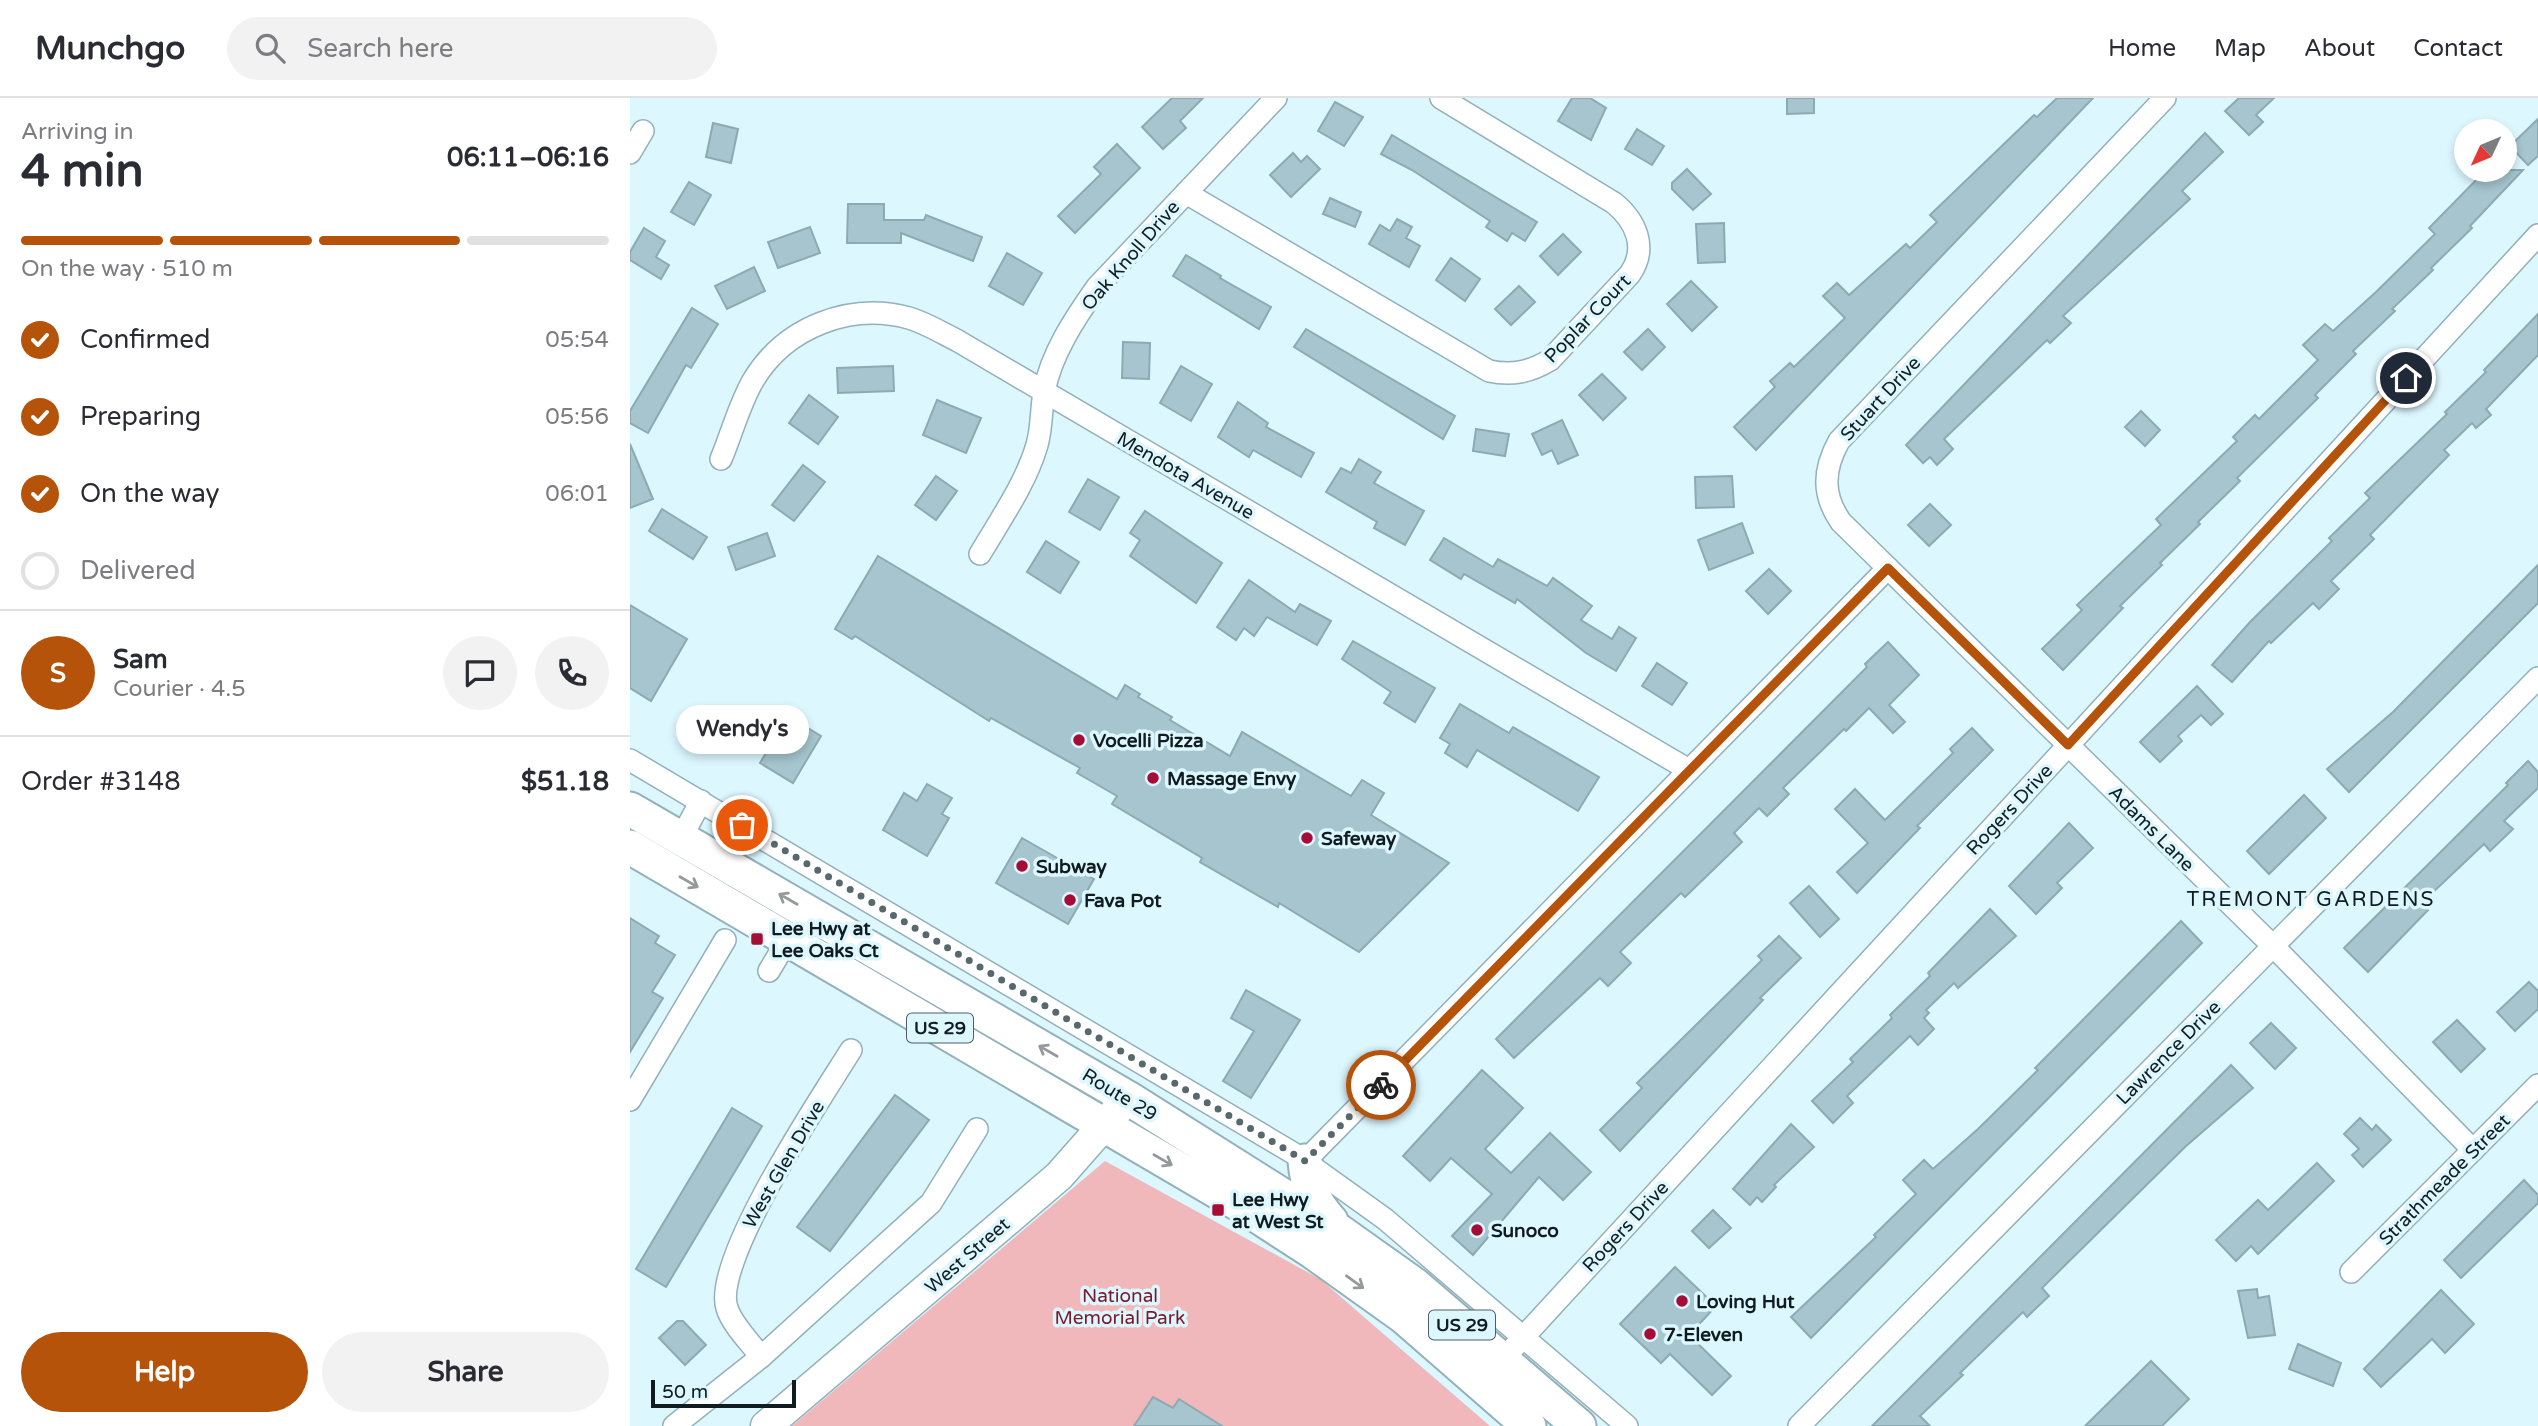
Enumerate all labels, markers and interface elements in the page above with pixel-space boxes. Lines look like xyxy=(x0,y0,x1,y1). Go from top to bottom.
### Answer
search box xyxy=(227,17,717,80)
text: Munchgo xyxy=(35,29,185,68)
icon: search xyxy=(251,29,289,67)
text: Search here xyxy=(307,33,453,64)
text: Home xyxy=(2108,34,2176,63)
text: Map xyxy=(2214,34,2266,63)
text: About xyxy=(2304,34,2375,63)
text: Contact xyxy=(2413,34,2503,63)
text: Arriving in xyxy=(21,118,134,146)
north arrow xyxy=(2454,119,2516,182)
map controls xyxy=(2454,119,2517,182)
text: 06:11–06:16 xyxy=(447,142,609,173)
text: 4 min xyxy=(21,144,144,199)
street label: Oak Knoll Drive xyxy=(1077,196,1184,315)
text: On the way · 510 m xyxy=(21,255,233,283)
street label: Poplar Court xyxy=(1540,270,1635,367)
icon: check xyxy=(21,321,59,359)
text: Confirmed xyxy=(80,324,210,355)
text: 05:54 xyxy=(545,326,609,354)
pin xyxy=(2376,348,2436,408)
street label: Stuart Drive xyxy=(1836,352,1925,445)
icon: home xyxy=(2387,359,2425,397)
icon: check xyxy=(21,398,59,436)
text: Preparing xyxy=(80,401,201,432)
text: 05:56 xyxy=(545,403,609,431)
street label: Mendota Avenue xyxy=(1113,428,1258,524)
icon: check xyxy=(21,475,59,513)
text: On the way xyxy=(80,478,220,509)
text: 06:01 xyxy=(545,480,609,508)
text: Delivered xyxy=(80,555,196,586)
button: chat xyxy=(443,636,517,710)
button: phone xyxy=(535,636,609,710)
text: Sam xyxy=(113,644,168,675)
text: S xyxy=(50,658,66,689)
text: Courier · 4.5 xyxy=(113,675,246,703)
callout: Wendy's xyxy=(676,706,808,755)
text: Wendy's xyxy=(696,715,789,743)
place label: Vocelli Pizza xyxy=(1093,730,1204,752)
marker: Vocelli Pizza xyxy=(1071,732,1087,748)
street label: Rogers Drive xyxy=(1962,760,2057,860)
text: Order #3148 xyxy=(21,766,181,797)
text: $51.18 xyxy=(521,766,609,797)
place label: Massage Envy xyxy=(1167,768,1297,791)
marker: Massage Envy xyxy=(1145,770,1161,786)
street label: Adams Lane xyxy=(2104,781,2199,876)
pin xyxy=(712,795,772,855)
icon: bag xyxy=(723,806,761,844)
place label: Safeway xyxy=(1321,828,1397,851)
marker: Safeway xyxy=(1299,830,1315,846)
place label: Subway xyxy=(1036,856,1107,879)
marker: Subway xyxy=(1014,858,1030,874)
one-way arrow xyxy=(679,875,699,889)
district label: TREMONT GARDENS xyxy=(2186,887,2436,912)
place label: Fava Pot xyxy=(1084,890,1162,912)
one-way arrow xyxy=(778,892,798,906)
marker: Fava Pot xyxy=(1062,892,1078,908)
place label: Lee Hwy at Lee Oaks Ct xyxy=(771,918,879,962)
marker: Lee Hwy at Lee Oaks Ct xyxy=(749,931,765,947)
street label: Lawrence Drive xyxy=(2112,996,2225,1109)
road number: US 29 xyxy=(907,1014,973,1043)
one-way arrow xyxy=(1038,1044,1059,1057)
courier xyxy=(1346,1050,1416,1120)
street label: Route 29 xyxy=(1078,1064,1161,1126)
icon: bike xyxy=(1362,1066,1400,1104)
street label: West Glen Drive xyxy=(738,1097,829,1232)
street label: Strathmeade Street xyxy=(2375,1110,2515,1250)
one-way arrow xyxy=(1152,1154,1173,1167)
street label: Rogers Drive xyxy=(1578,1177,1673,1277)
place label: Lee Hwy at West St xyxy=(1232,1189,1324,1233)
marker: Lee Hwy at West St xyxy=(1210,1202,1226,1218)
street label: West Street xyxy=(921,1213,1014,1298)
place label: Sunoco xyxy=(1491,1220,1559,1242)
marker: Sunoco xyxy=(1469,1222,1485,1238)
one-way arrow xyxy=(1345,1275,1364,1289)
park label: National Memorial Park xyxy=(1055,1285,1185,1329)
place label: Loving Hut xyxy=(1696,1291,1795,1314)
marker: Loving Hut xyxy=(1674,1293,1690,1309)
road number: US 29 xyxy=(1429,1310,1495,1340)
place label: 7-Eleven xyxy=(1664,1324,1743,1346)
marker: 7-Eleven xyxy=(1642,1326,1658,1342)
button: Help xyxy=(21,1332,308,1412)
button: Share xyxy=(322,1332,609,1412)
scale bar xyxy=(651,1377,796,1409)
text: 50 m xyxy=(662,1381,708,1403)

